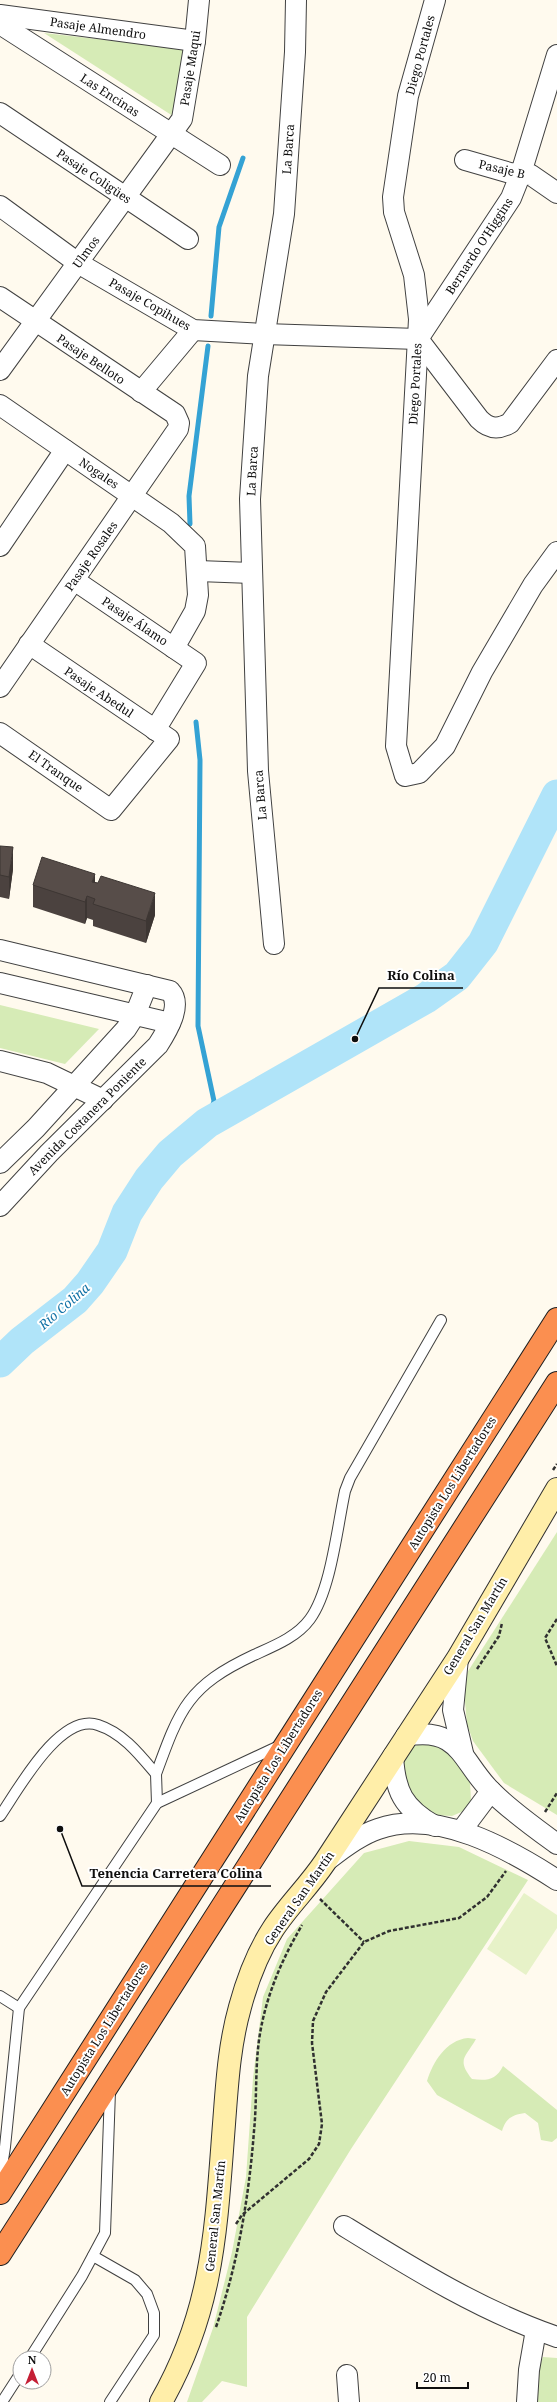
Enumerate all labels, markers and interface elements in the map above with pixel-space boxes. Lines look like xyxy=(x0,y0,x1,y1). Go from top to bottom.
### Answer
street label: Pasaje Almendro xyxy=(49,13,147,43)
street label: Diego Portales xyxy=(401,13,439,97)
street label: Pasaje Maqui xyxy=(176,29,204,107)
street label: Las Encinas xyxy=(77,69,143,121)
street label: La Barca xyxy=(278,123,298,175)
street label: Pasaje Coligües xyxy=(53,145,135,207)
street label: Pasaje B xyxy=(477,155,527,183)
street label: Bernardo O'Higgins xyxy=(441,194,517,298)
street label: Ulmos xyxy=(69,232,103,272)
street label: Pasaje Copihues xyxy=(106,274,194,334)
street label: Pasaje Belloto xyxy=(53,330,129,388)
street label: Diego Portales xyxy=(404,343,426,425)
street label: La Barca xyxy=(242,445,262,497)
street label: Nogales xyxy=(76,453,122,493)
street label: Pasaje Rosales xyxy=(61,518,121,594)
street label: Pasaje Álamo xyxy=(99,593,172,649)
street label: Pasaje Abedul xyxy=(61,663,137,722)
street label: El Tranque xyxy=(25,746,87,796)
street label: La Barca xyxy=(249,769,271,821)
callout: Río Colina xyxy=(379,963,463,988)
text: Río Colina xyxy=(387,966,455,984)
street label: Avenida Costanera Poniente xyxy=(24,1053,150,1179)
water label: Río Colina xyxy=(34,1278,94,1334)
street label: Autopista Los Libertadores xyxy=(404,1413,500,1553)
street label: General San Martín xyxy=(439,1574,511,1678)
street label: Autopista Los Libertadores xyxy=(230,1686,326,1826)
street label: General San Martín xyxy=(260,1847,338,1949)
callout: Tenencia Carretera Colina xyxy=(82,1861,271,1886)
text: Tenencia Carretera Colina xyxy=(89,1864,263,1882)
street label: Autopista Los Libertadores xyxy=(56,1959,152,2099)
street label: General San Martín xyxy=(201,2159,229,2272)
north arrow xyxy=(12,2350,52,2390)
text: N xyxy=(28,2352,37,2367)
scale bar xyxy=(417,2364,468,2390)
text: 20 m xyxy=(423,2369,451,2386)

